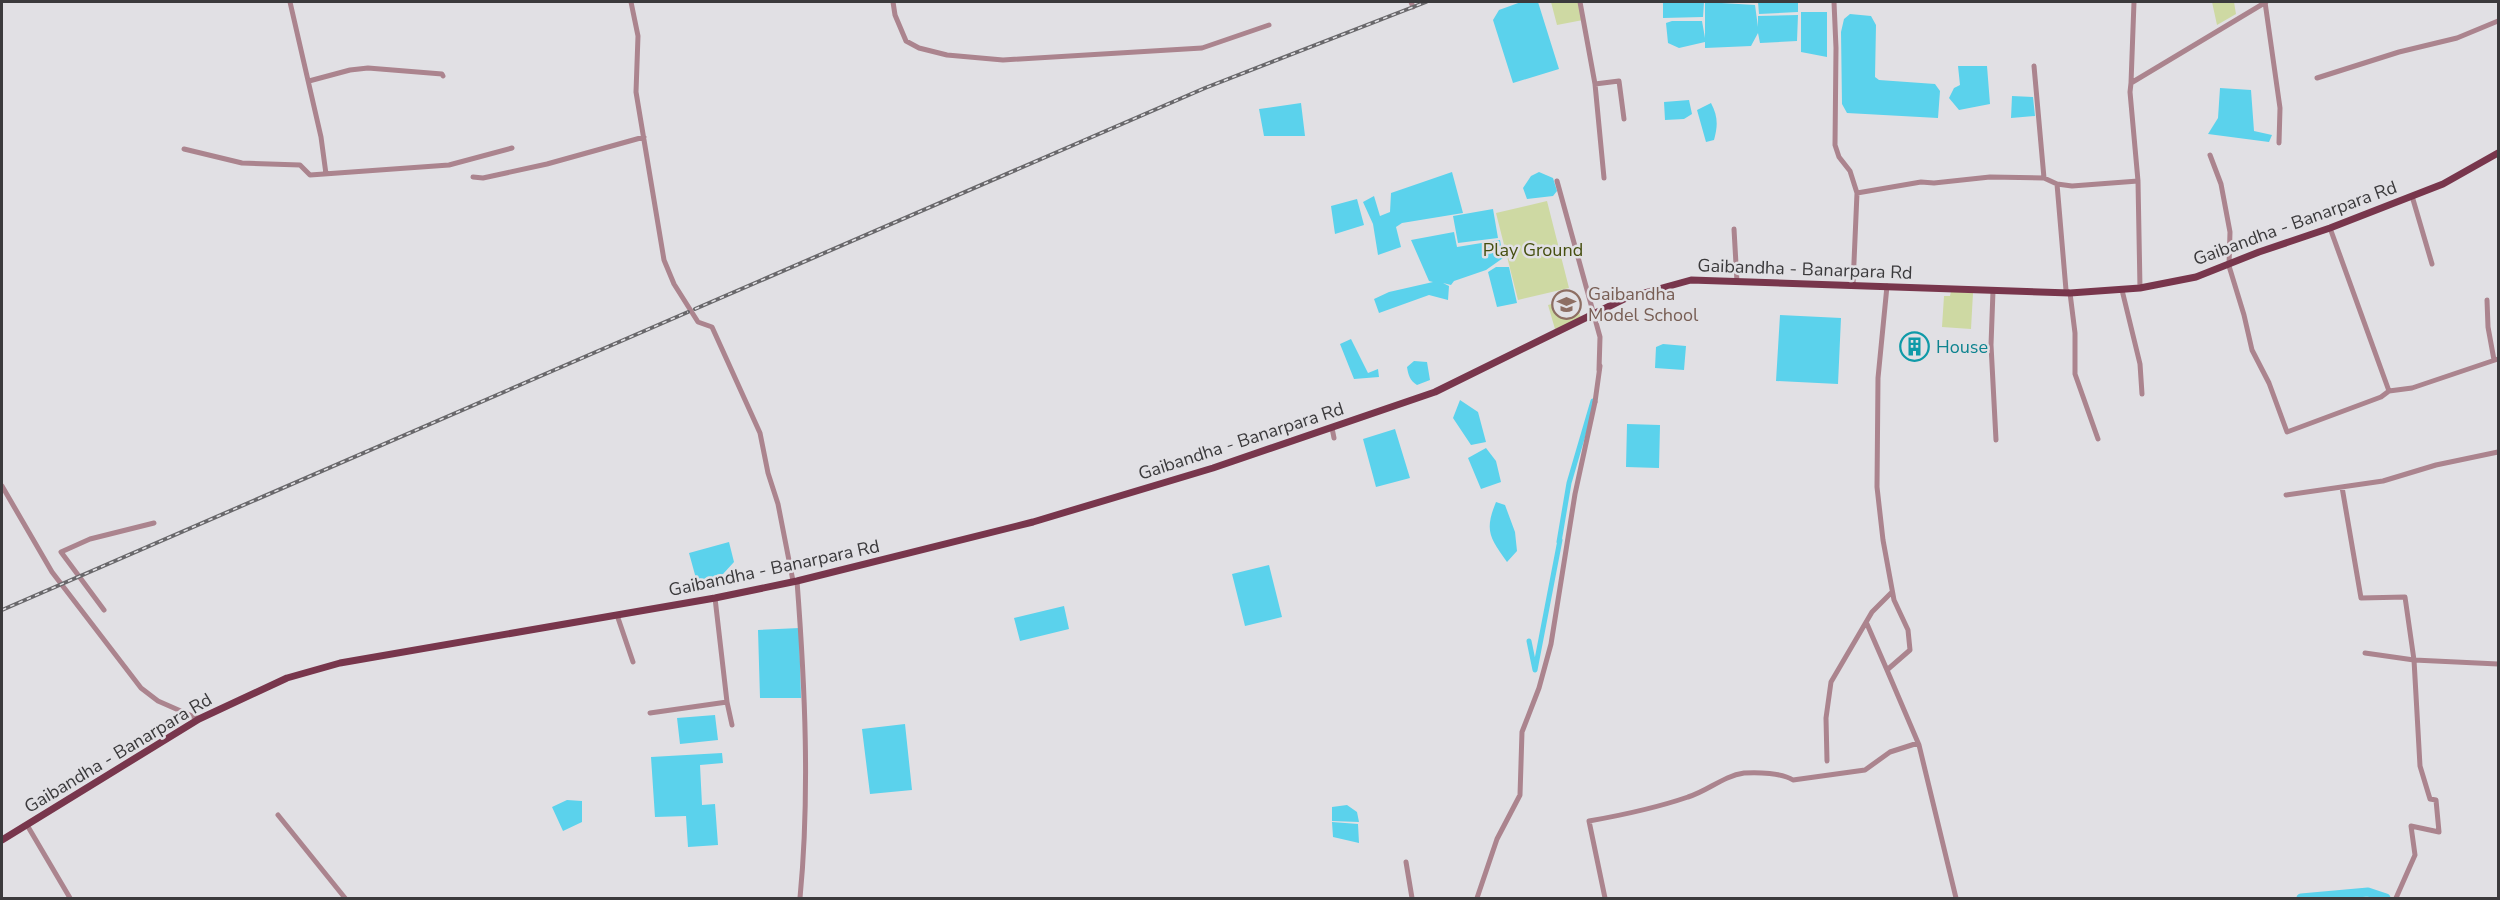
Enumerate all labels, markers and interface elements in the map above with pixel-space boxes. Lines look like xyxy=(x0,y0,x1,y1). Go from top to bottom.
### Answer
street label: Gaibandha - Banarpara Rd xyxy=(2190,175,2400,271)
park label: Play Ground xyxy=(1483,238,1583,262)
street label: Gaibandha - Banarpara Rd xyxy=(1697,253,1913,285)
place label: Gaibandha Model School xyxy=(1588,282,1699,327)
school or university icon: Gaibandha Model School xyxy=(1551,288,1583,320)
building icon: House xyxy=(1899,331,1931,363)
place label: House xyxy=(1936,335,1988,359)
street label: Gaibandha - Banarpara Rd xyxy=(1135,396,1347,486)
street label: Gaibandha - Banarpara Rd xyxy=(666,534,882,602)
street label: Gaibandha - Banarpara Rd xyxy=(20,687,216,819)

